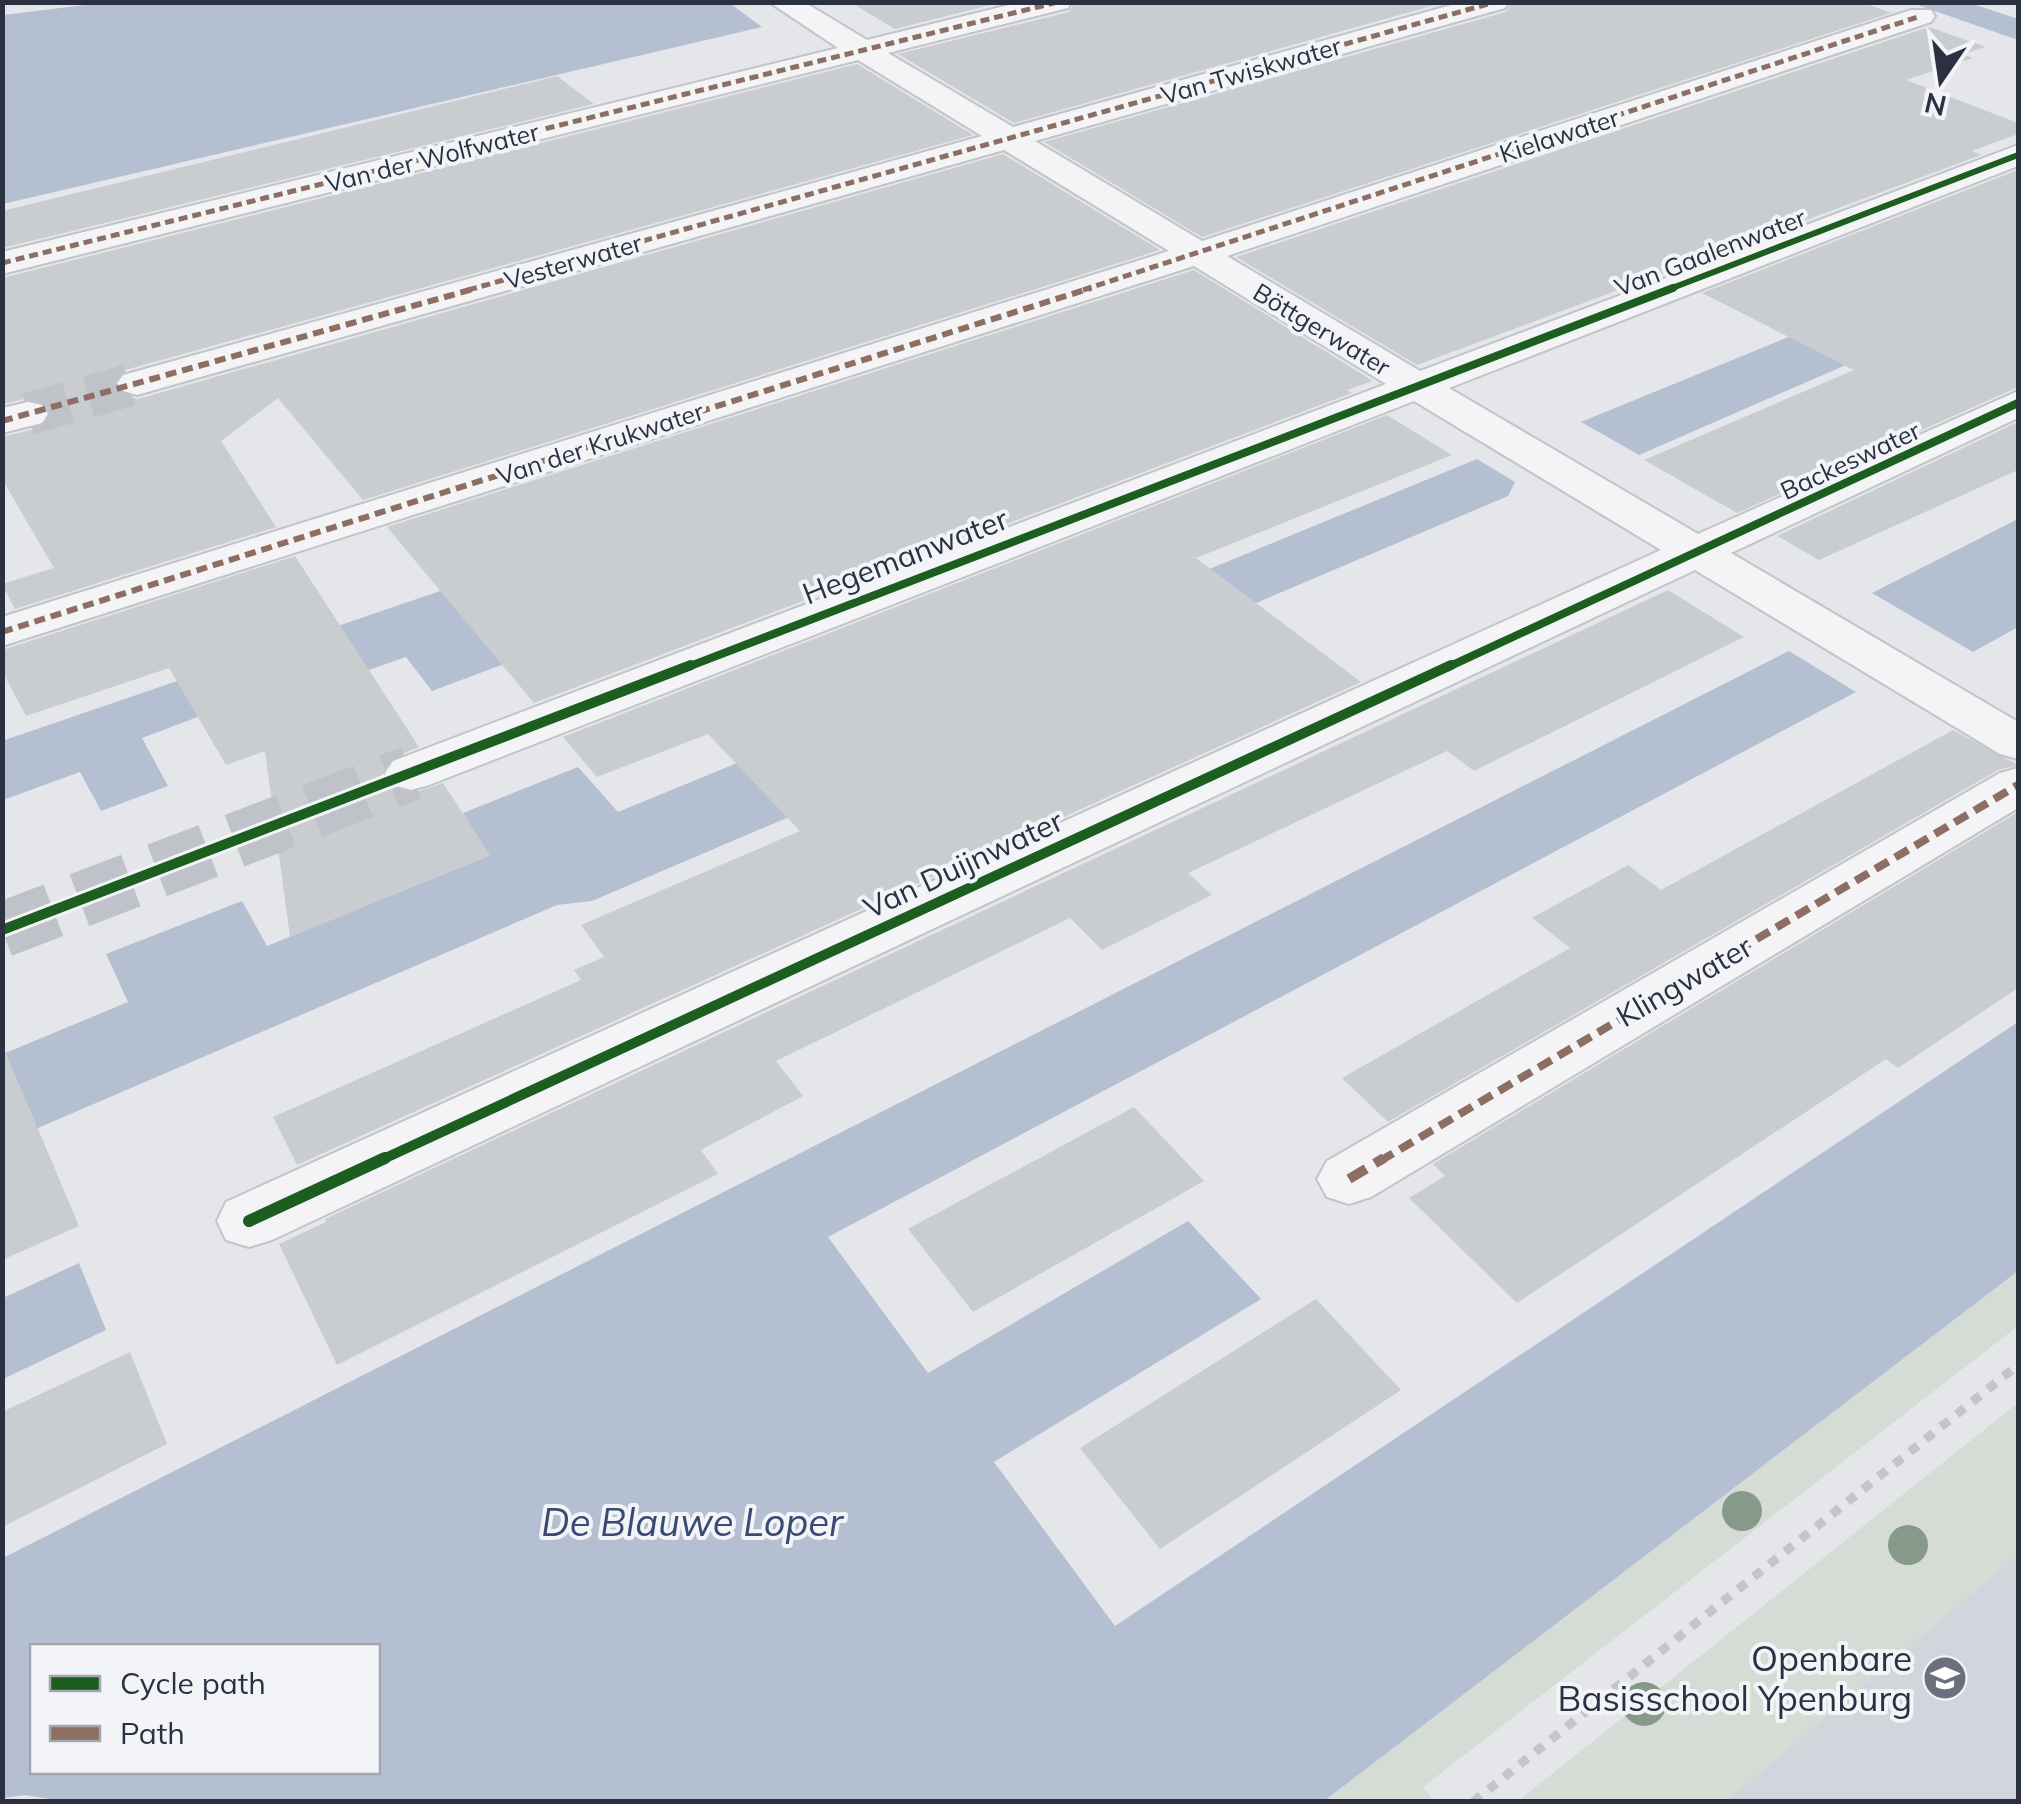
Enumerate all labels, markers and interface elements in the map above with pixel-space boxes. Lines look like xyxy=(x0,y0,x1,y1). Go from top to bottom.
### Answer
street label: Van Twiskwater xyxy=(1157,29,1345,111)
north arrow xyxy=(1891,30,1991,130)
text: N xyxy=(1921,85,1949,124)
street label: Kielawater xyxy=(1495,101,1623,169)
street label: Van der Wolfwater xyxy=(322,115,542,199)
street label: Van Gaalenwater xyxy=(1610,201,1810,303)
street label: Vesterwater xyxy=(501,227,645,295)
street label: Böttgerwater xyxy=(1248,276,1396,382)
street label: Van der Krukwater xyxy=(493,395,707,491)
street label: Backeswater xyxy=(1775,414,1925,506)
street label: Hegemanwater xyxy=(797,499,1013,613)
street label: Van Duijnwater xyxy=(857,801,1069,927)
street label: Klingwater xyxy=(1609,927,1759,1035)
water label: De Blauwe Loper xyxy=(541,1498,845,1546)
place label: Openbare Basisschool Ypenburg xyxy=(1558,1636,1912,1720)
legend xyxy=(30,1644,380,1774)
school or university icon: Openbare Basisschool Ypenburg xyxy=(1922,1655,1968,1701)
text: Cycle path xyxy=(120,1664,266,1702)
text: Path xyxy=(120,1714,185,1752)

